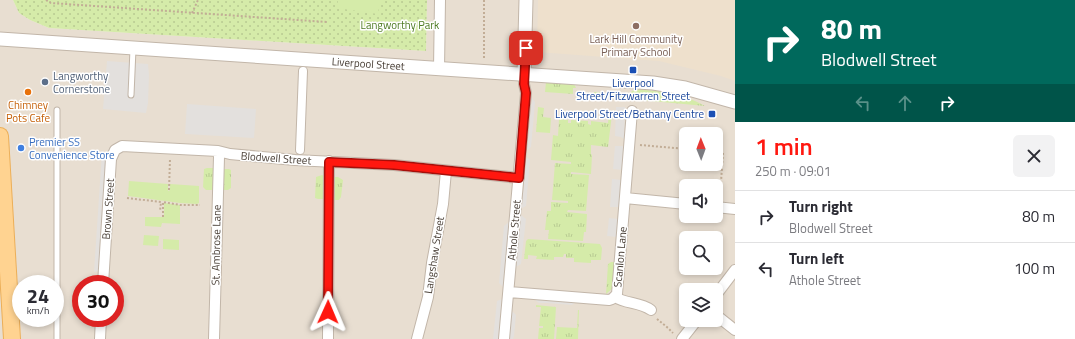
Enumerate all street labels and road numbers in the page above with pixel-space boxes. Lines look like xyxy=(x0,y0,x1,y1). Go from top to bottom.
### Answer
street label: Liverpool Street xyxy=(331,53,405,74)
street label: Blodwell Street xyxy=(240,148,312,168)
street label: Brown Street xyxy=(98,178,118,240)
street label: Athole Street xyxy=(503,199,525,261)
street label: St. Ambrose Lane xyxy=(207,204,225,286)
street label: Langshaw Street xyxy=(420,215,448,295)
street label: Scanlon Lane xyxy=(609,225,631,288)

